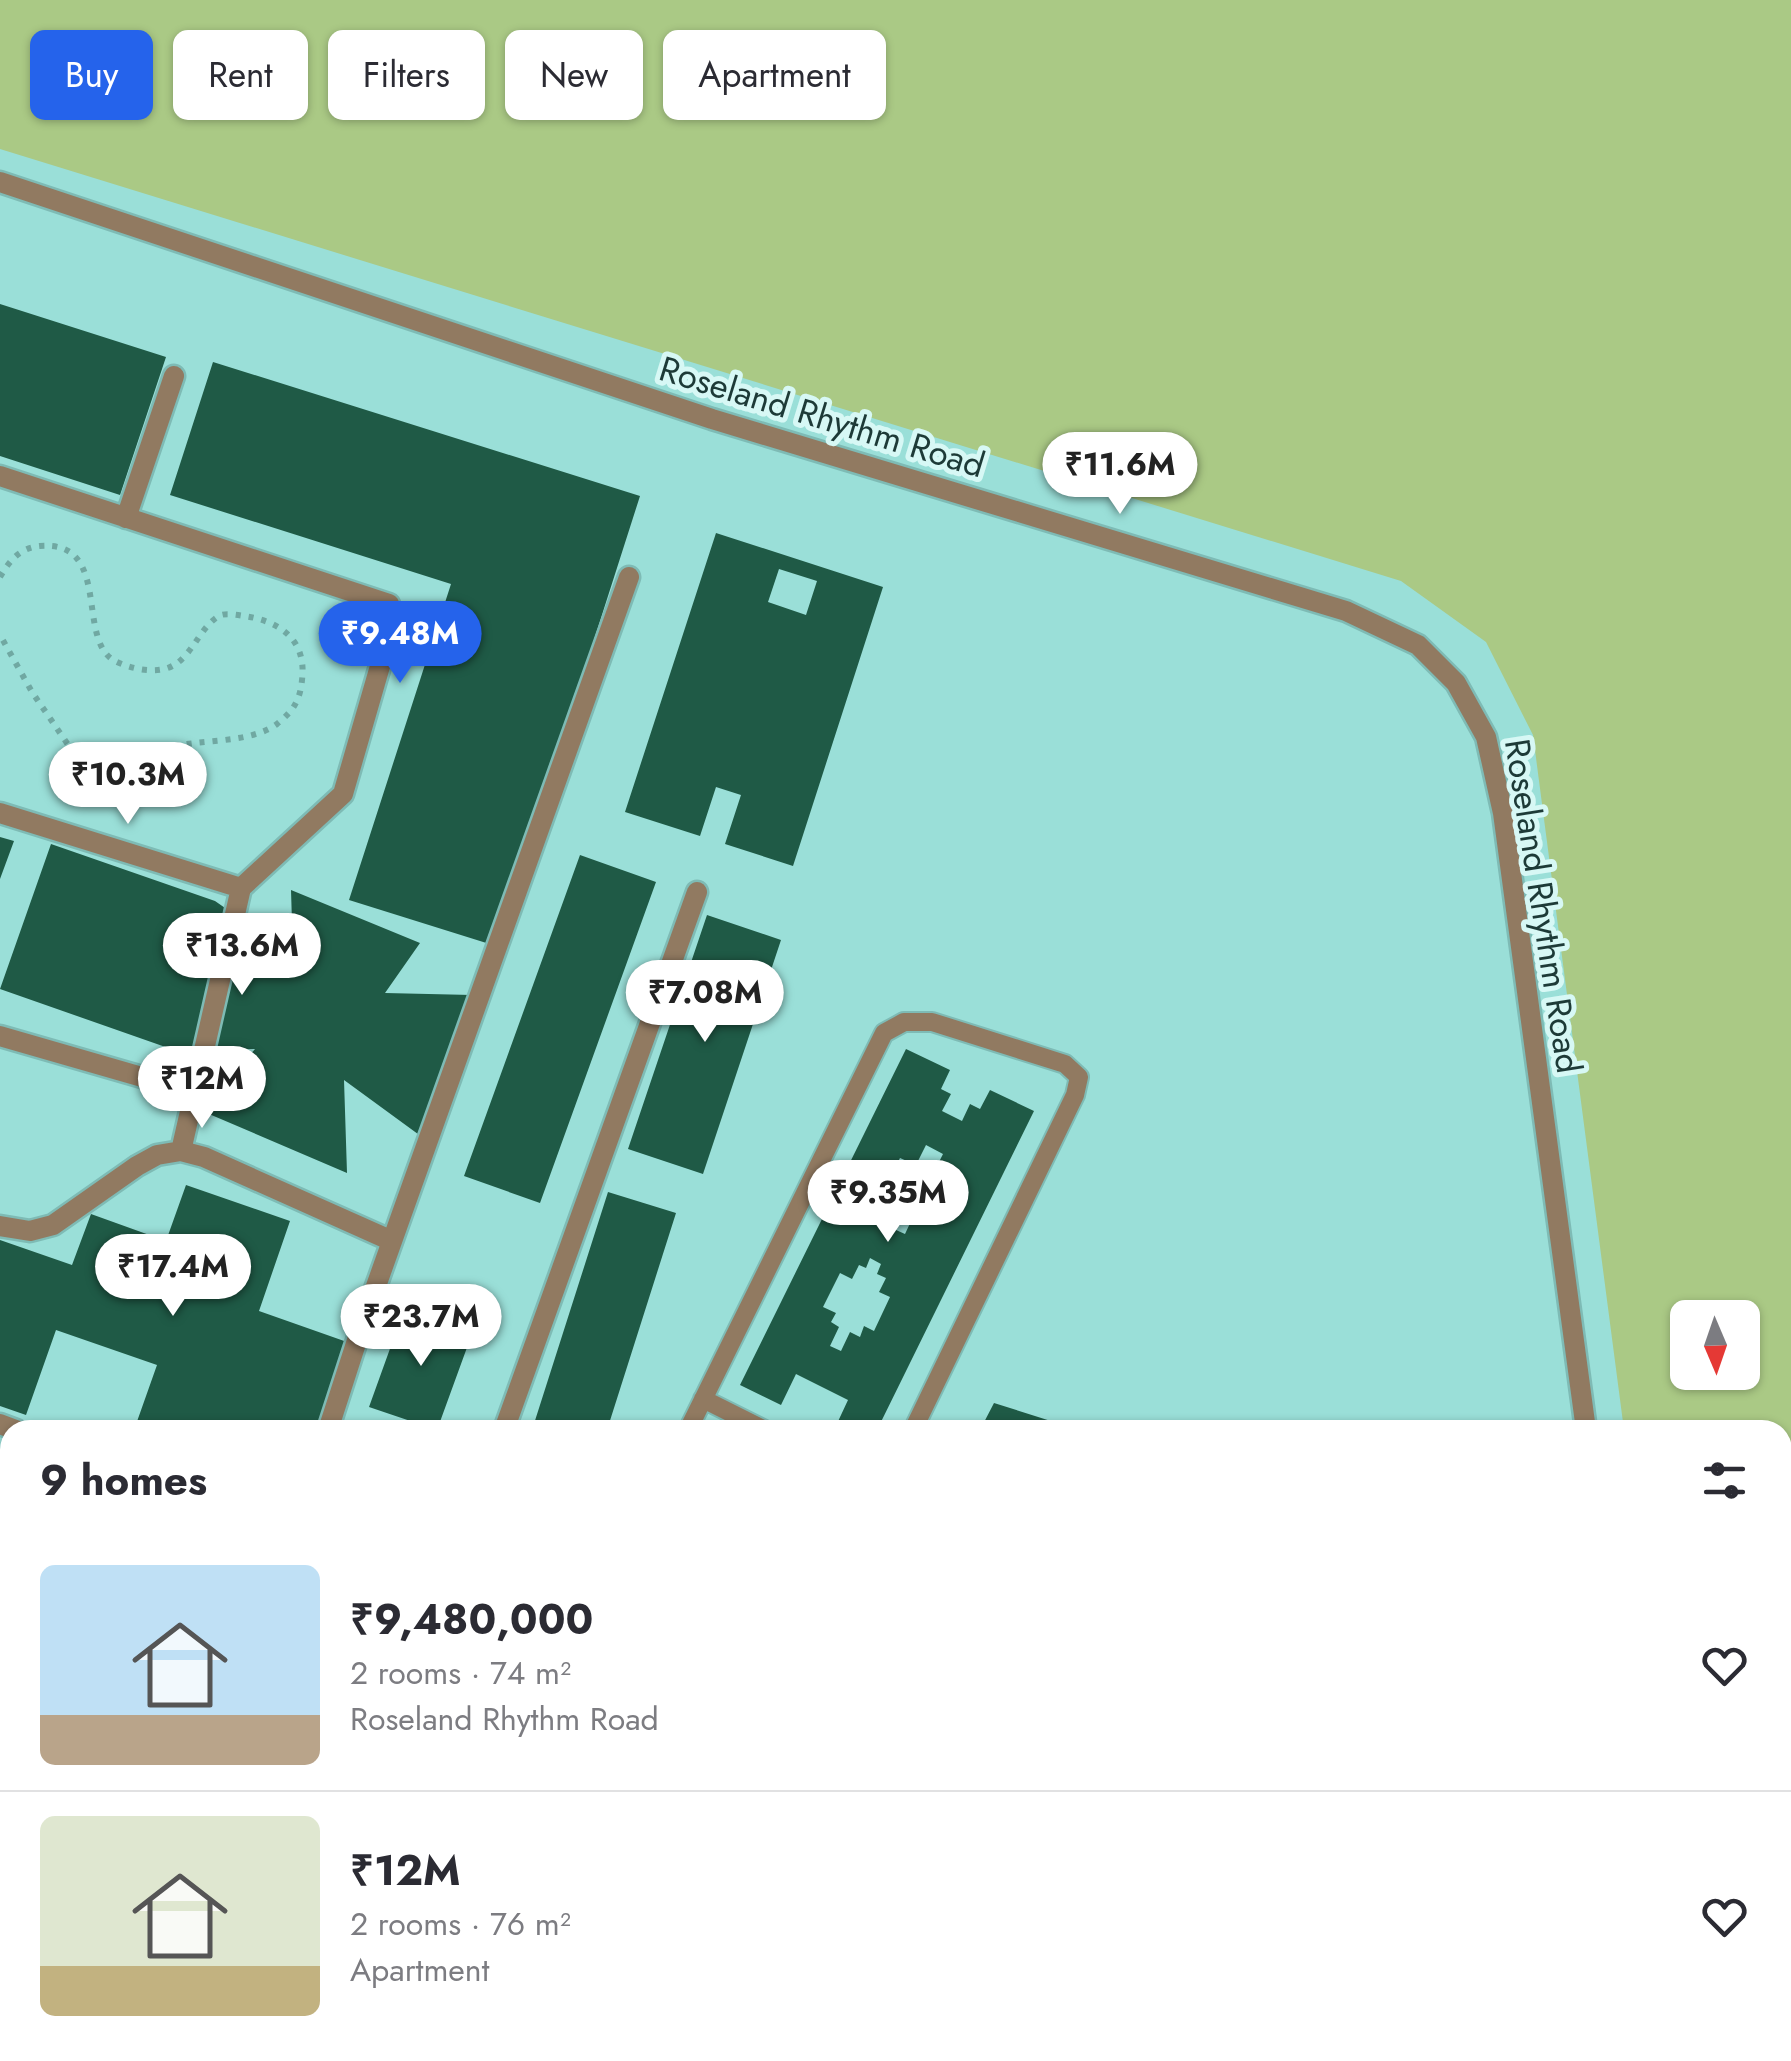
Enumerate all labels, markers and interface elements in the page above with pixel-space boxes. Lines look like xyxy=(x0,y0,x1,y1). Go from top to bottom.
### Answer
chip: Buy xyxy=(30,30,153,120)
chip: Rent xyxy=(173,30,308,120)
chip: Filters xyxy=(328,30,485,120)
chip: New xyxy=(505,30,643,120)
chip: Apartment xyxy=(663,30,886,120)
street label: Roseland Rhythm Road xyxy=(653,344,991,490)
pin: ₹11.6M xyxy=(1039,432,1201,517)
text: ₹11.6M xyxy=(1064,441,1176,487)
pin: ₹9.48M xyxy=(319,601,481,686)
text: ₹9.48M xyxy=(341,610,459,656)
street label: Roseland Rhythm Road xyxy=(1492,735,1594,1077)
pin: ₹10.3M xyxy=(47,742,209,827)
text: ₹10.3M xyxy=(71,751,185,797)
pin: ₹13.6M xyxy=(161,913,323,998)
text: ₹13.6M xyxy=(185,922,299,968)
pin: ₹7.08M xyxy=(624,960,786,1045)
text: ₹7.08M xyxy=(648,969,762,1015)
pin: ₹12M xyxy=(143,1046,261,1131)
text: ₹12M xyxy=(160,1055,244,1101)
pin: ₹9.35M xyxy=(807,1160,969,1245)
text: ₹9.35M xyxy=(830,1169,946,1215)
pin: ₹17.4M xyxy=(92,1234,254,1319)
text: ₹17.4M xyxy=(117,1243,229,1289)
pin: ₹23.7M xyxy=(340,1284,502,1369)
text: ₹23.7M xyxy=(363,1293,479,1339)
north arrow xyxy=(1670,1300,1760,1390)
map controls xyxy=(1670,1300,1760,1390)
text: 9 homes xyxy=(40,1450,207,1511)
icon: filters xyxy=(1697,1453,1752,1508)
text: ₹9,480,000 xyxy=(350,1589,593,1650)
icon: home xyxy=(120,1605,240,1725)
icon: heart xyxy=(1697,1638,1752,1693)
text: 2 rooms · 74 m² xyxy=(350,1650,571,1696)
text: Roseland Rhythm Road xyxy=(350,1696,659,1742)
text: ₹12M xyxy=(350,1840,460,1901)
icon: home xyxy=(120,1856,240,1976)
icon: heart xyxy=(1697,1889,1752,1944)
text: 2 rooms · 76 m² xyxy=(350,1901,571,1947)
text: Apartment xyxy=(350,1947,489,1993)

